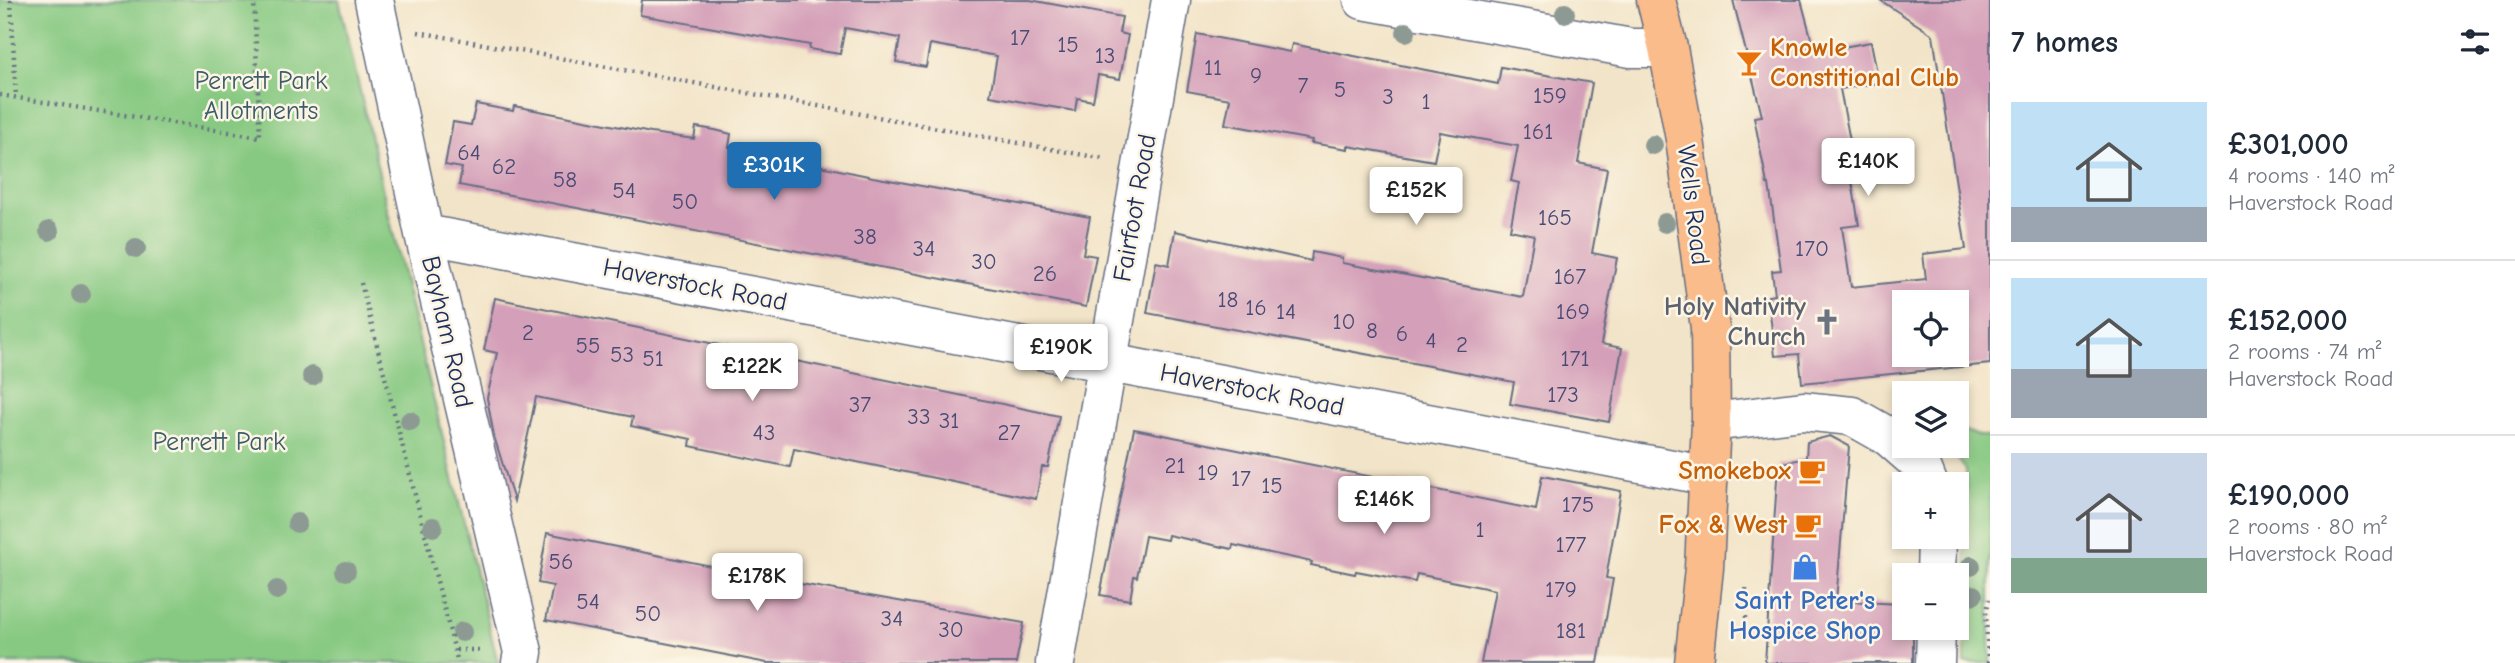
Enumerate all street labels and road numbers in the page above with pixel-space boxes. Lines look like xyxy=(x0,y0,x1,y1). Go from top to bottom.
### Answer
street label: Fairfoot Road xyxy=(1107,132,1163,284)
street label: Wells Road xyxy=(1671,143,1715,267)
street label: Haverstock Road xyxy=(600,252,790,318)
street label: Bayham Road xyxy=(415,253,479,411)
street label: Haverstock Road xyxy=(1157,357,1347,423)

